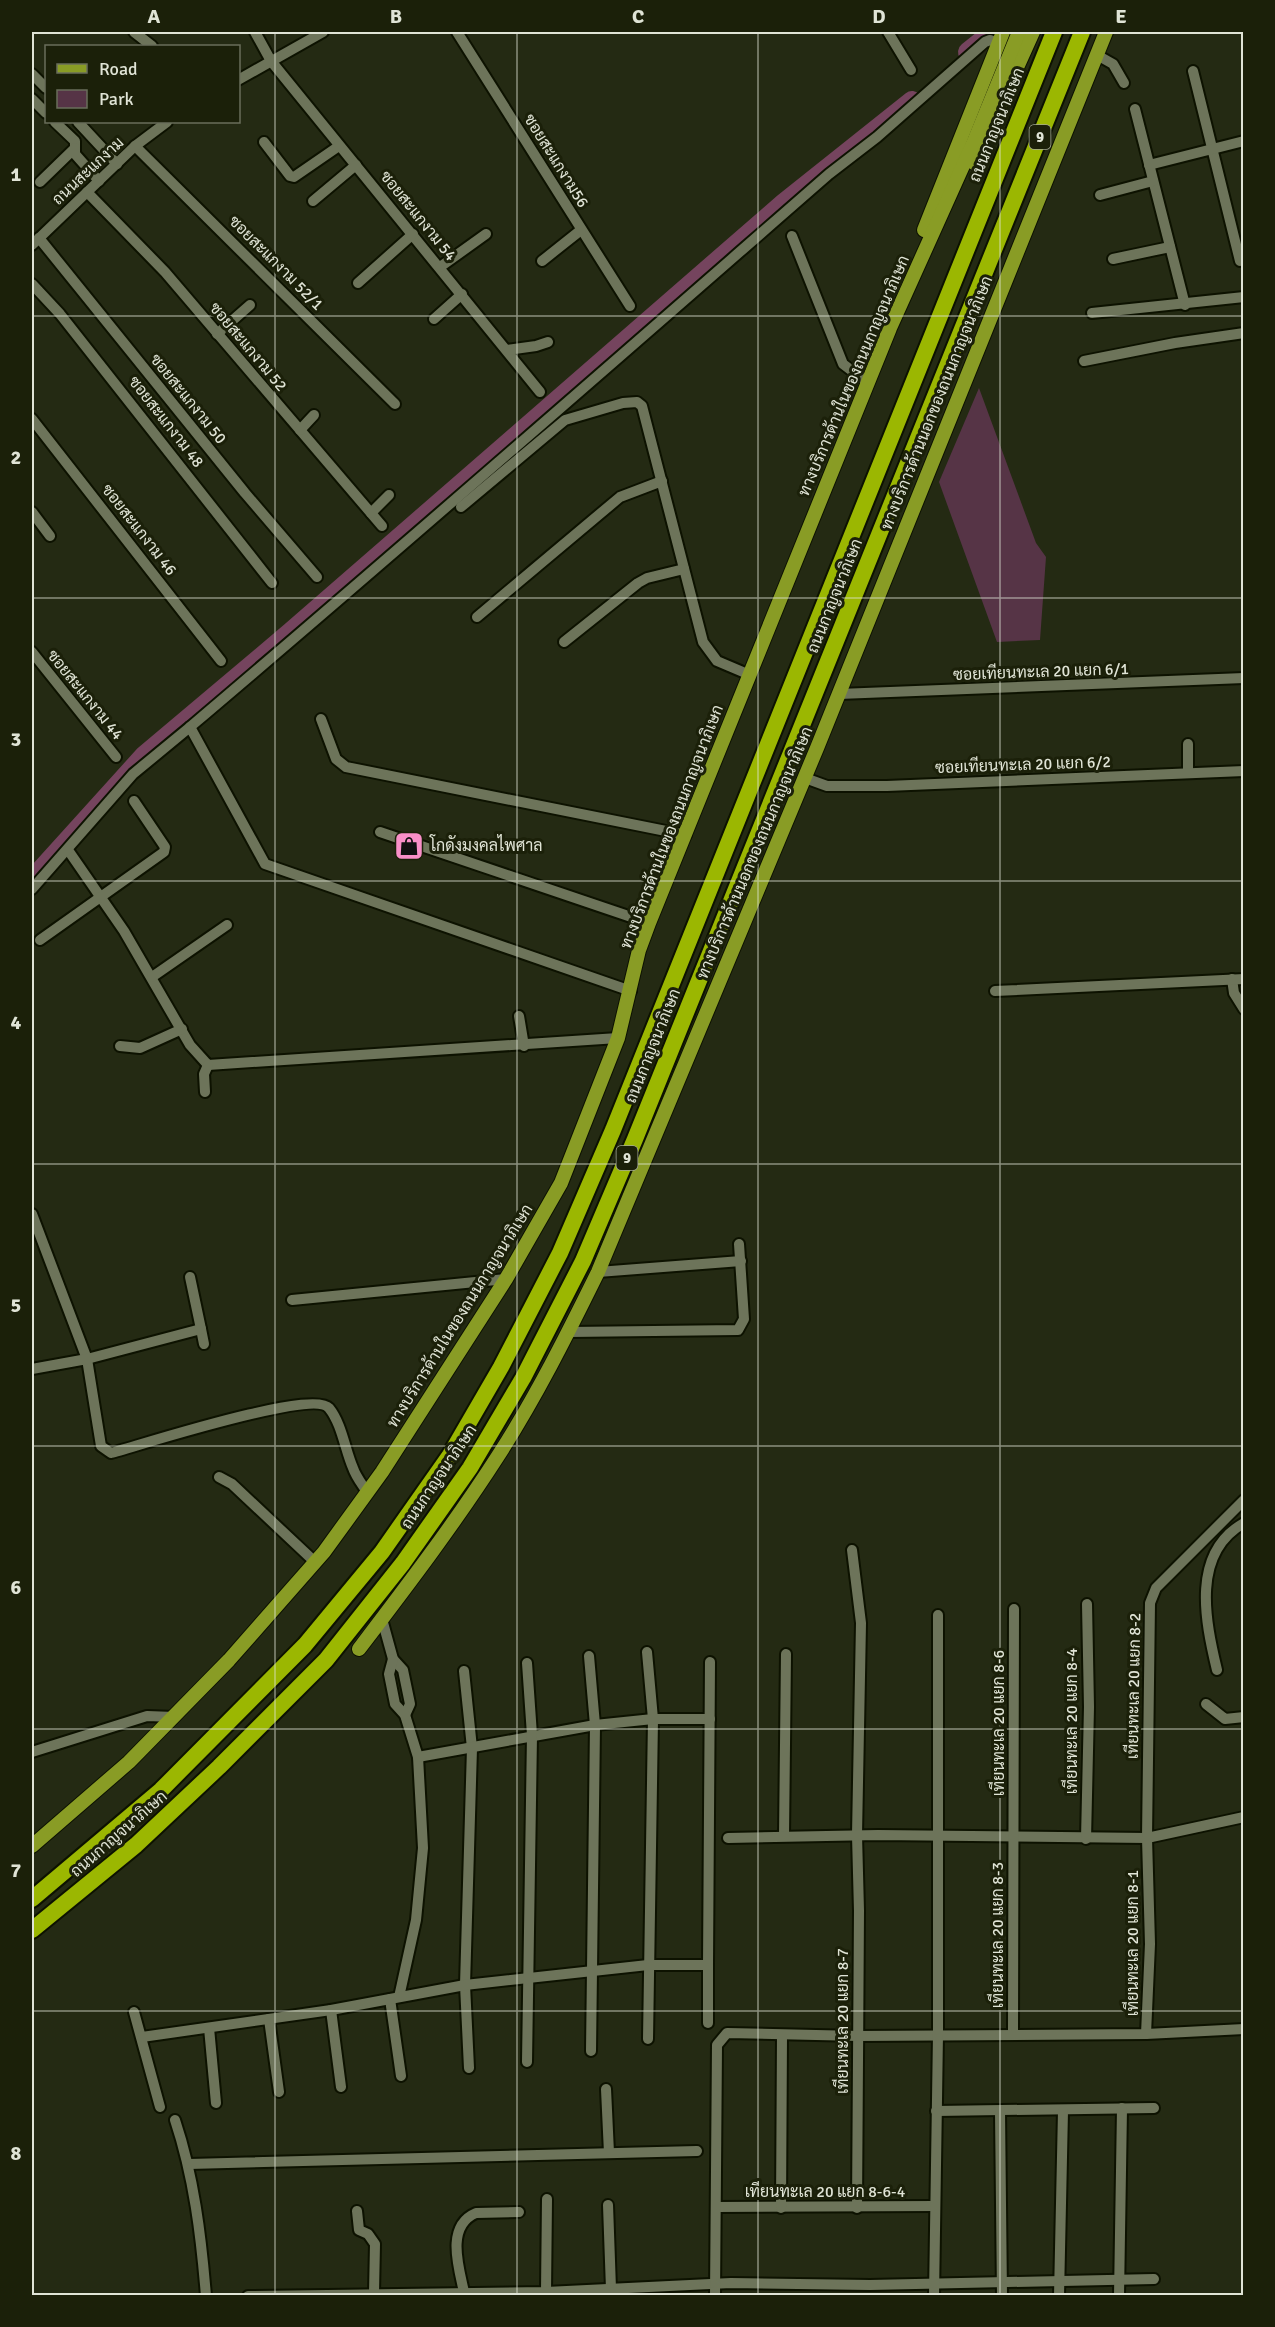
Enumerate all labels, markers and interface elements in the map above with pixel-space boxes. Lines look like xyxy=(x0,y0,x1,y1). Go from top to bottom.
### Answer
text: A xyxy=(148,4,161,29)
text: B xyxy=(390,4,402,29)
text: C xyxy=(632,4,644,29)
text: D xyxy=(872,4,886,29)
text: E xyxy=(1115,4,1127,29)
legend xyxy=(45,45,240,123)
text: Road xyxy=(99,58,138,80)
street label: ถนนกาญจนาภิเษก xyxy=(965,65,1029,185)
text: Park xyxy=(99,88,134,110)
street label: ซอยสะแกงาม56 xyxy=(519,110,593,212)
road number: 9 xyxy=(1030,125,1050,149)
street label: ถนนสะแกงาม xyxy=(48,133,128,209)
text: 1 xyxy=(11,162,22,187)
street label: ซอยสะแกงาม 54 xyxy=(376,167,461,265)
street label: ซอยสะแกงาม 52/1 xyxy=(224,211,328,315)
street label: ทางบริการด้านในของถนนกาญจนาภิเษก xyxy=(792,252,914,499)
street label: ทางบริการด้านนอกของถนนกาญจนาภิเษก xyxy=(876,273,997,533)
street label: ซอยสะแกงาม 52 xyxy=(205,298,291,396)
street label: ซอยสะแกงาม 50 xyxy=(146,350,230,448)
street label: ซอยสะแกงาม 48 xyxy=(124,372,208,472)
text: 2 xyxy=(11,445,21,470)
street label: ซอยสะแกงาม 46 xyxy=(97,480,181,580)
street label: ถนนกาญจนาภิเษก xyxy=(803,536,867,656)
street label: ซอยสะแกงาม 44 xyxy=(43,646,128,744)
street label: ซอยเทียนทะเล 20 แยก 6/1 xyxy=(953,657,1129,685)
street label: ทางบริการด้านในของถนนกาญจนาภิเษก xyxy=(614,701,728,952)
street label: ทางบริการด้านนอกของถนนกาญจนาภิเษก xyxy=(692,723,817,982)
text: 3 xyxy=(11,727,21,752)
street label: ซอยเทียนทะเล 20 แยก 6/2 xyxy=(935,750,1111,778)
shop icon: โกดังมงคลไพศาล xyxy=(393,830,425,862)
place label: โกดังมงคลไพศาล xyxy=(429,834,542,856)
street label: ถนนกาญจนาภิเษก xyxy=(621,986,685,1106)
text: 4 xyxy=(11,1010,22,1035)
road number: 9 xyxy=(616,1146,638,1170)
street label: ทางบริการด้านในของถนนกาญจนาภิเษก xyxy=(381,1199,537,1431)
text: 5 xyxy=(11,1293,21,1318)
street label: ถนนกาญจนาภิเษก xyxy=(397,1421,481,1533)
text: 6 xyxy=(11,1575,22,1600)
street label: เทียนทะเล 20 แยก 8-2 xyxy=(1121,1613,1145,1759)
street label: เทียนทะเล 20 แยก 8-4 xyxy=(1060,1647,1082,1794)
street label: เทียนทะเล 20 แยก 8-6 xyxy=(987,1650,1009,1796)
street label: ถนนกาญจนาภิเษก xyxy=(67,1787,171,1881)
text: 7 xyxy=(11,1858,22,1883)
street label: เทียนทะเล 20 แยก 8-3 xyxy=(986,1862,1008,2008)
street label: เทียนทะเล 20 แยก 8-1 xyxy=(1121,1870,1143,2016)
street label: เทียนทะเล 20 แยก 8-7 xyxy=(831,1948,853,2094)
text: 8 xyxy=(11,2141,22,2166)
street label: เทียนทะเล 20 แยก 8-6-4 xyxy=(745,2180,906,2202)

